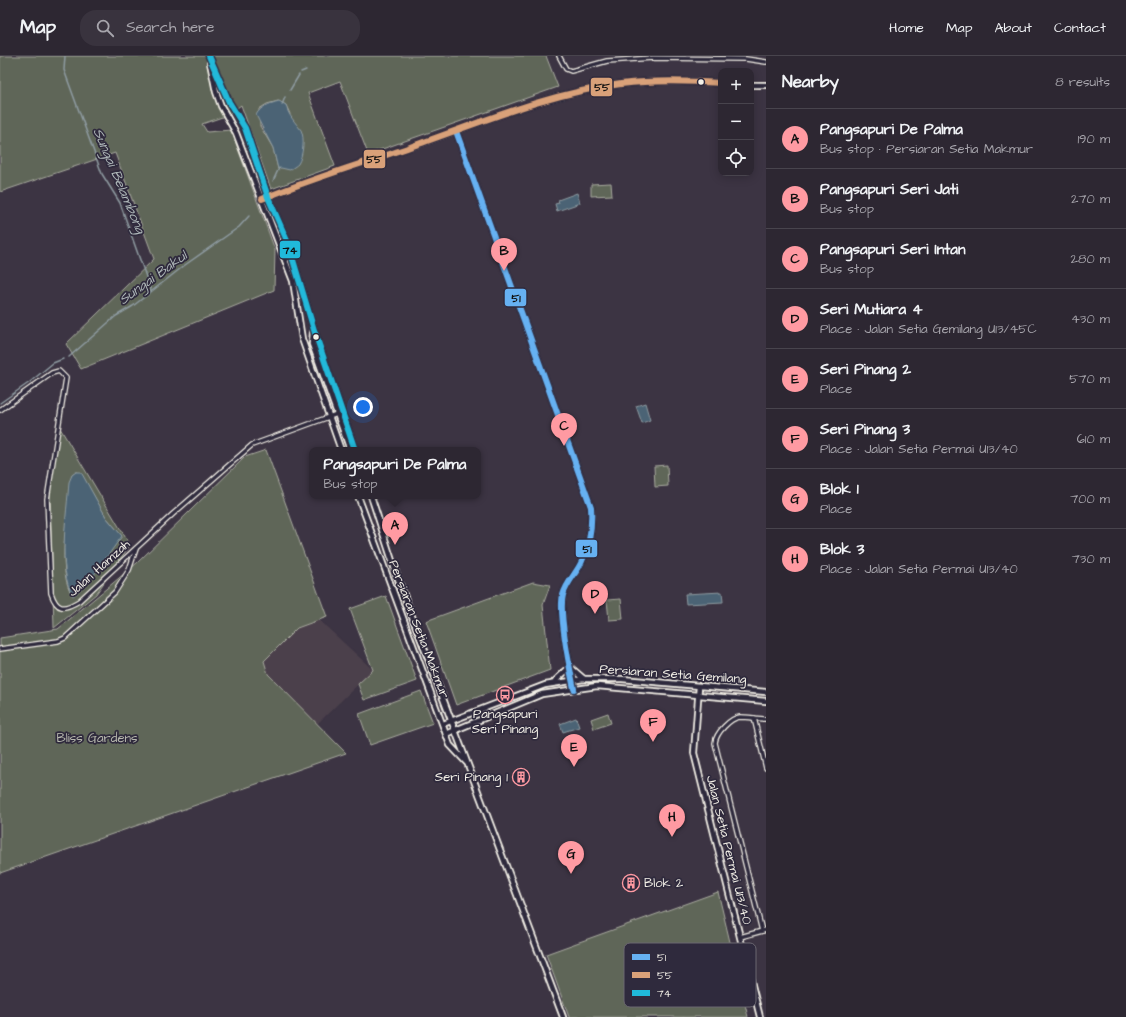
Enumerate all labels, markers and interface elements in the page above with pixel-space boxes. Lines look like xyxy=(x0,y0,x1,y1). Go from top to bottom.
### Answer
search box xyxy=(80,10,360,46)
text: Map xyxy=(20,14,56,41)
icon: search xyxy=(94,17,116,39)
text: Search here xyxy=(126,17,215,38)
text: Home xyxy=(889,18,924,38)
text: Map xyxy=(946,18,972,38)
text: About xyxy=(994,18,1032,38)
text: Contact xyxy=(1054,18,1106,38)
map controls xyxy=(718,68,754,176)
button: + xyxy=(718,68,754,104)
text: Nearby xyxy=(782,70,839,94)
text: 8 results xyxy=(1055,73,1110,91)
line badge: 55 xyxy=(590,77,613,97)
unlabelled marker xyxy=(696,77,706,87)
text: 55 xyxy=(594,80,610,95)
button: − xyxy=(718,104,754,140)
text: Pangsapuri De Palma xyxy=(820,119,963,140)
water label: Sungai Belambong xyxy=(88,125,151,238)
text: A xyxy=(791,130,799,148)
text: 190 m xyxy=(1077,130,1110,148)
button: locate xyxy=(718,140,754,176)
text: Bus stop · Persiaran Setia Makmur xyxy=(820,140,1033,158)
line badge: 55 xyxy=(363,149,386,169)
text: 55 xyxy=(366,152,382,167)
text: Pangsapuri Seri Jati xyxy=(820,179,958,200)
text: B xyxy=(790,190,800,208)
text: 270 m xyxy=(1071,190,1110,208)
text: Bus stop xyxy=(820,200,874,218)
pin: B xyxy=(491,238,517,271)
text: Pangsapuri Seri Intan xyxy=(820,239,965,260)
line badge: 74 xyxy=(279,240,301,259)
text: 74 xyxy=(282,243,298,258)
water label: Sungai Bakul xyxy=(115,245,193,310)
text: C xyxy=(790,250,800,268)
text: 280 m xyxy=(1071,250,1110,268)
text: Bus stop xyxy=(820,260,874,278)
line badge: 51 xyxy=(504,288,527,307)
text: 51 xyxy=(511,291,521,306)
text: Seri Mutiara 4 xyxy=(820,299,922,320)
text: D xyxy=(791,310,799,328)
text: 430 m xyxy=(1071,310,1110,328)
text: Place · Jalan Setia Gemilang U13/45C xyxy=(820,320,1037,338)
unlabelled marker xyxy=(311,332,321,342)
text: Seri Pinang 2 xyxy=(820,359,911,380)
text: E xyxy=(791,370,799,388)
text: 570 m xyxy=(1069,370,1110,388)
text: Place xyxy=(820,380,852,398)
your location xyxy=(353,397,373,417)
pin: C xyxy=(551,413,577,446)
text: Seri Pinang 3 xyxy=(820,419,910,440)
text: F xyxy=(790,430,800,448)
text: 610 m xyxy=(1077,430,1110,448)
text: Place · Jalan Setia Permai U13/40 xyxy=(820,440,1018,458)
popup xyxy=(309,447,481,499)
text: Pangsapuri De Palma xyxy=(324,454,466,475)
text: Bus stop xyxy=(324,475,377,493)
text: Blok 1 xyxy=(820,479,859,500)
text: G xyxy=(790,490,800,508)
text: 700 m xyxy=(1070,490,1110,508)
text: Place xyxy=(820,500,852,518)
pin: A xyxy=(382,512,408,545)
street label: Jalan Hamzah xyxy=(64,535,134,601)
line badge: 51 xyxy=(575,539,598,558)
text: Blok 3 xyxy=(820,539,864,560)
text: 51 xyxy=(582,542,592,557)
text: H xyxy=(791,550,799,568)
text: 730 m xyxy=(1072,550,1110,568)
street label: Persiaran Setia Makmur xyxy=(384,557,454,701)
text: Place · Jalan Setia Permai U13/40 xyxy=(820,560,1018,578)
pin: D xyxy=(582,581,608,614)
street label: Persiaran Setia Gemilang xyxy=(599,660,747,689)
bus stop icon: Pangsapuri Seri Pinang xyxy=(495,685,515,705)
place label: Pangsapuri Seri Pinang xyxy=(472,705,538,739)
pin: F xyxy=(640,709,666,742)
park label: Bliss Gardens xyxy=(56,729,138,747)
pin: E xyxy=(561,734,587,767)
building icon: Seri Pinang 1 xyxy=(511,767,531,787)
place label: Seri Pinang 1 xyxy=(435,768,508,787)
street label: Jalan Setia Permai U13/40 xyxy=(702,773,756,927)
pin: H xyxy=(659,804,685,837)
pin: G xyxy=(558,841,584,874)
building icon: Blok 2 xyxy=(621,873,641,893)
place label: Blok 2 xyxy=(644,874,684,892)
legend xyxy=(624,943,756,1007)
text: 51 xyxy=(657,950,667,965)
text: 55 xyxy=(657,968,673,983)
text: 74 xyxy=(657,986,672,1001)

